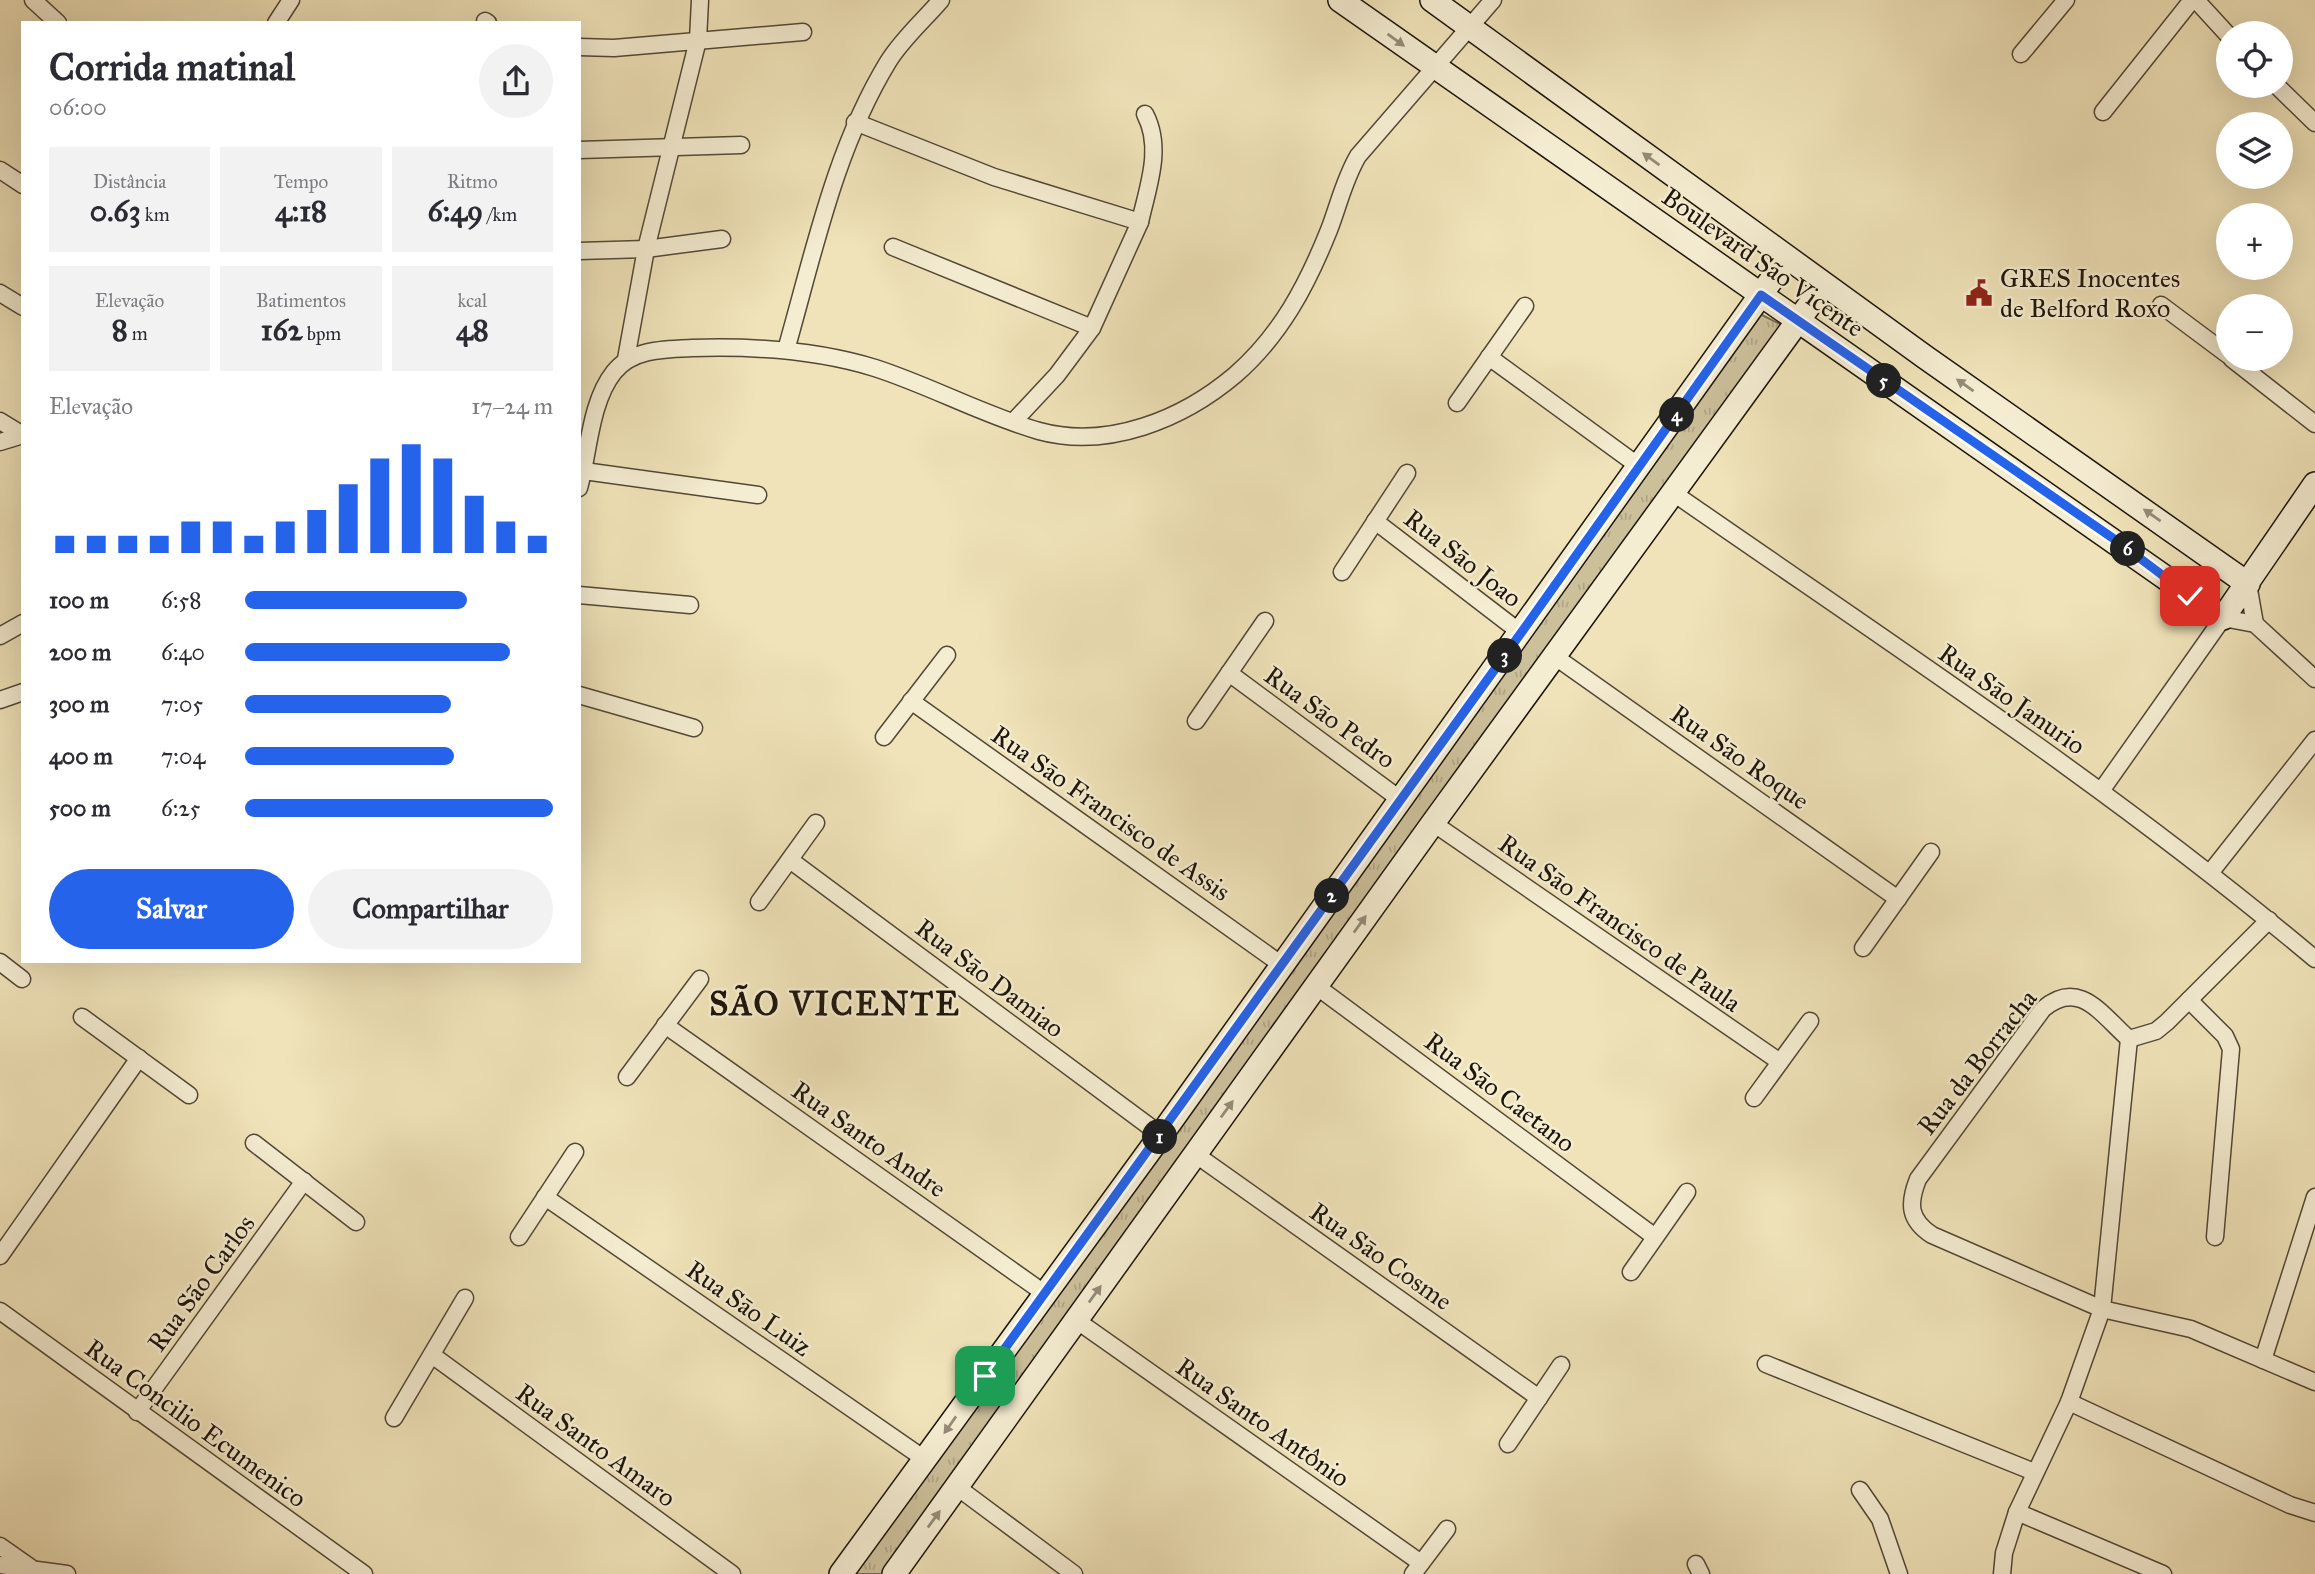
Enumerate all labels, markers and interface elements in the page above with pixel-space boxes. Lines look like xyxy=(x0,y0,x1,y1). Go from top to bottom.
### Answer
map controls xyxy=(2216,21,2293,371)
button: locate xyxy=(2216,21,2293,98)
one-way arrow xyxy=(1387,33,1405,47)
text: Corrida matinal xyxy=(49,44,295,90)
button: share xyxy=(479,44,553,118)
text: 06:00 xyxy=(49,93,107,121)
button: layers xyxy=(2216,112,2293,189)
one-way arrow xyxy=(1642,152,1660,166)
text: Distância xyxy=(93,170,166,193)
text: Tempo xyxy=(274,170,328,193)
text: Ritmo xyxy=(447,170,498,193)
street label: Boulevard São Vicente xyxy=(1656,180,1870,344)
text: 0.63 xyxy=(90,193,141,229)
text: 4:18 xyxy=(275,193,327,229)
text: 6:49 xyxy=(427,193,483,229)
text: km xyxy=(141,203,170,226)
text: /km xyxy=(483,203,517,226)
button: + xyxy=(2216,203,2293,280)
place label: GRES Inocentes de Belford Roxo xyxy=(2000,262,2180,324)
public building icon: GRES Inocentes de Belford Roxo xyxy=(1964,278,1994,308)
text: Elevação xyxy=(95,289,164,312)
text: Batimentos xyxy=(256,289,346,312)
text: kcal xyxy=(457,289,487,312)
button: − xyxy=(2216,294,2293,371)
text: 8 xyxy=(112,312,128,348)
text: 162 xyxy=(261,312,303,348)
text: 48 xyxy=(456,312,489,348)
text: m xyxy=(128,322,148,345)
text: bpm xyxy=(303,322,341,345)
pin: 5 xyxy=(1867,364,1902,398)
text: 5 xyxy=(1879,369,1888,392)
one-way arrow xyxy=(1956,378,1974,392)
text: Elevação xyxy=(49,392,133,420)
text: 17–24 m xyxy=(471,392,553,420)
pin: 4 xyxy=(1660,398,1694,432)
text: 4 xyxy=(1671,403,1682,426)
street label: Rua Sāo Joao xyxy=(1398,502,1528,614)
one-way arrow xyxy=(2143,508,2161,522)
pin: 6 xyxy=(2110,532,2146,566)
text: 6 xyxy=(2123,537,2132,560)
pin xyxy=(2160,566,2220,626)
icon: check xyxy=(2171,577,2209,615)
text: 100 m xyxy=(49,586,109,614)
text: 6:58 xyxy=(161,586,202,614)
street label: Rua Sāo Janurio xyxy=(1932,637,2092,761)
text: 200 m xyxy=(49,638,111,666)
text: 6:40 xyxy=(161,638,205,666)
pin: 3 xyxy=(1488,638,1522,674)
text: 3 xyxy=(1501,644,1508,667)
street label: Rua Sāo Pedro xyxy=(1258,659,1402,775)
text: 300 m xyxy=(49,690,109,718)
text: 7:05 xyxy=(161,690,203,718)
street label: Rua Sāo Roque xyxy=(1665,697,1816,817)
street label: Rua Sāo Francisco de Assis xyxy=(985,718,1237,908)
text: 400 m xyxy=(49,742,113,770)
text: 7:04 xyxy=(161,742,205,770)
text: 500 m xyxy=(49,794,111,822)
text: 6:25 xyxy=(161,794,200,822)
street label: Rua Sāo Francisco de Paula xyxy=(1493,827,1747,1019)
button: Salvar xyxy=(49,869,294,949)
button: Compartilhar xyxy=(308,869,553,949)
pin: 2 xyxy=(1314,878,1350,914)
text: 2 xyxy=(1327,884,1336,907)
street label: Rua Sāo Damiao xyxy=(909,912,1071,1044)
one-way arrow xyxy=(1353,915,1367,933)
district label: SÃO VICENTE xyxy=(709,983,961,1024)
street label: Rua da Borracha xyxy=(1910,983,2044,1141)
street label: Rua Sāo Caetano xyxy=(1418,1025,1582,1159)
street label: Rua Santo Andre xyxy=(785,1074,953,1204)
one-way arrow xyxy=(1220,1100,1234,1118)
pin: 1 xyxy=(1142,1120,1178,1154)
text: 1 xyxy=(1156,1125,1163,1148)
street label: Rua Sāo Cosme xyxy=(1304,1195,1458,1317)
street label: Rua São Carlos xyxy=(141,1208,261,1358)
street label: Rua Sāo Luiz xyxy=(680,1253,818,1363)
one-way arrow xyxy=(1088,1285,1102,1303)
street label: Rua Concilio Ecumenico xyxy=(79,1332,313,1514)
pin xyxy=(955,1346,1015,1406)
street label: Rua Santo Antônio xyxy=(1170,1350,1356,1494)
icon: arrive xyxy=(966,1357,1004,1395)
street label: Rua Santo Amaro xyxy=(510,1376,682,1514)
one-way arrow xyxy=(943,1416,957,1434)
one-way arrow xyxy=(927,1510,941,1528)

